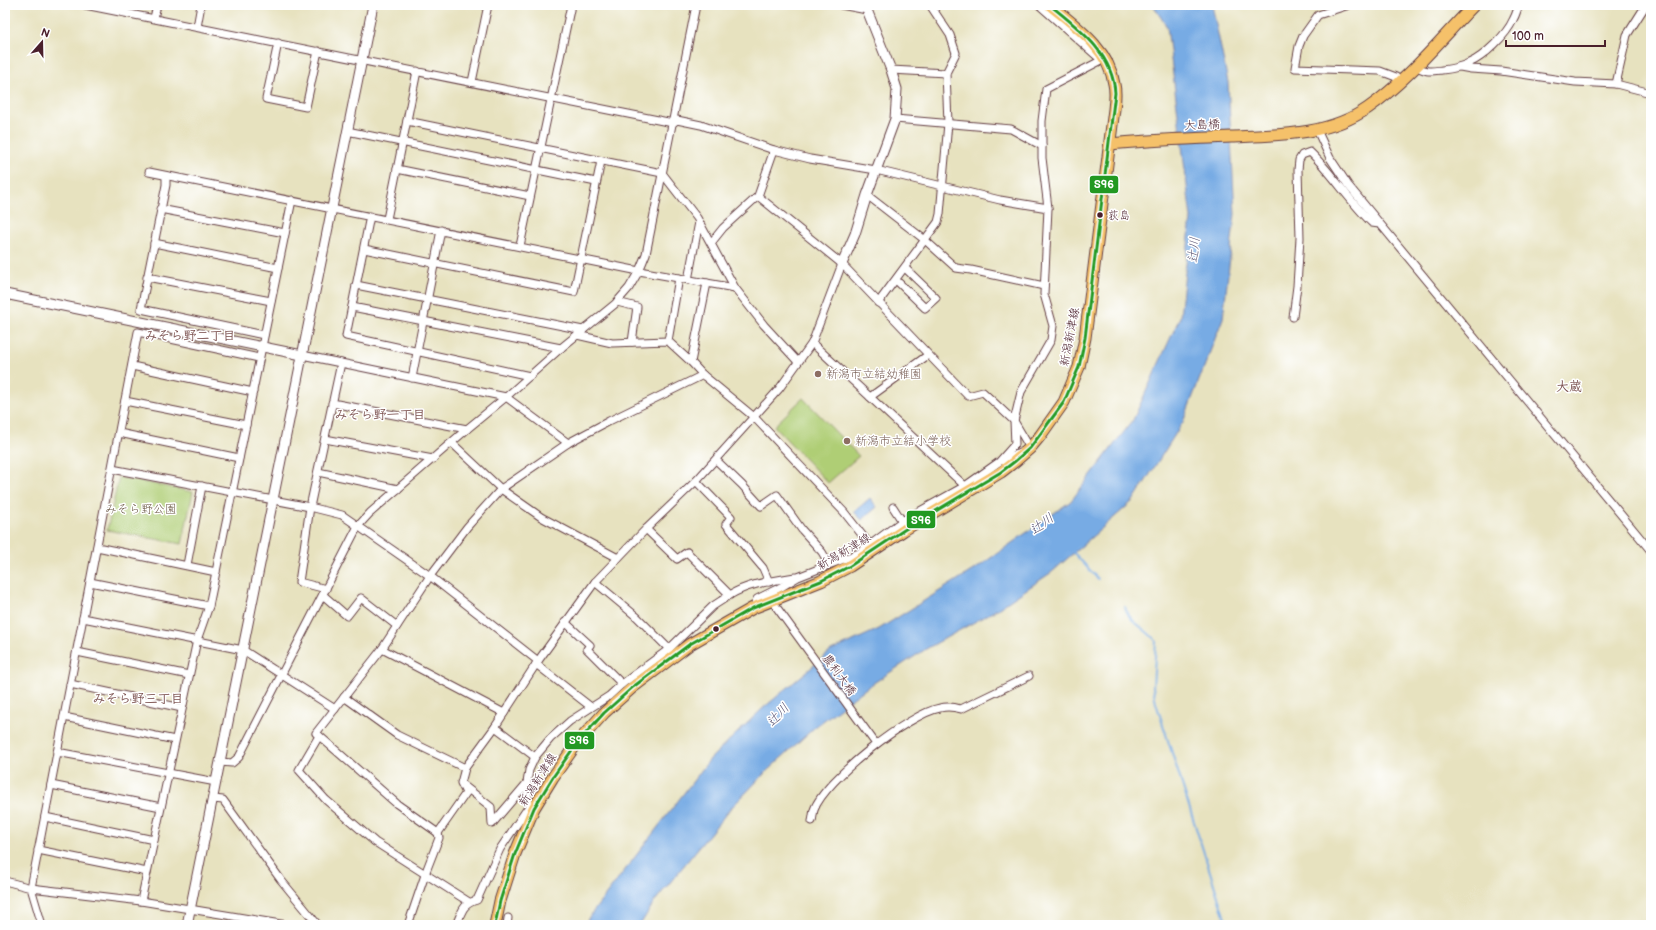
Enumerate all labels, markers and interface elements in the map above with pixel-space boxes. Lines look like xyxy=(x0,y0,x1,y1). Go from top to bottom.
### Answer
north arrow xyxy=(22,22,62,62)
scale bar xyxy=(1506,22,1605,48)
text: N xyxy=(39,26,51,41)
text: 100 m xyxy=(1512,29,1544,44)
street label: 大島橋 xyxy=(1184,117,1220,133)
line badge: S96 xyxy=(1089,175,1119,194)
text: S96 xyxy=(1094,178,1114,191)
place label: 荻島 xyxy=(1108,209,1130,222)
marker: 荻島 xyxy=(1095,210,1105,220)
water label: 辻川 xyxy=(1185,236,1203,264)
street label: 新潟新津線 xyxy=(1057,306,1083,368)
district label: みそら野二丁目 xyxy=(144,328,236,344)
place label: 新潟市立結幼稚園 xyxy=(826,367,922,382)
marker: 新潟市立結幼稚園 xyxy=(813,369,823,379)
district label: 大蔵 xyxy=(1556,379,1582,395)
district label: みそら野一丁目 xyxy=(334,407,426,423)
place label: 新潟市立結小学校 xyxy=(855,434,951,449)
marker: 新潟市立結小学校 xyxy=(842,436,852,446)
park label: みそら野公園 xyxy=(105,502,177,517)
line badge: S96 xyxy=(906,510,936,529)
water label: 辻川 xyxy=(1027,510,1057,538)
text: S96 xyxy=(911,514,931,527)
street label: 新潟新津線 xyxy=(814,530,874,574)
unlabelled marker xyxy=(711,624,721,634)
street label: 農利大橋 xyxy=(819,651,859,699)
district label: みそら野三丁目 xyxy=(92,691,184,707)
water label: 辻川 xyxy=(763,700,793,730)
line badge: S96 xyxy=(564,731,595,750)
text: S96 xyxy=(569,734,589,747)
street label: 新潟新津線 xyxy=(516,751,560,809)

